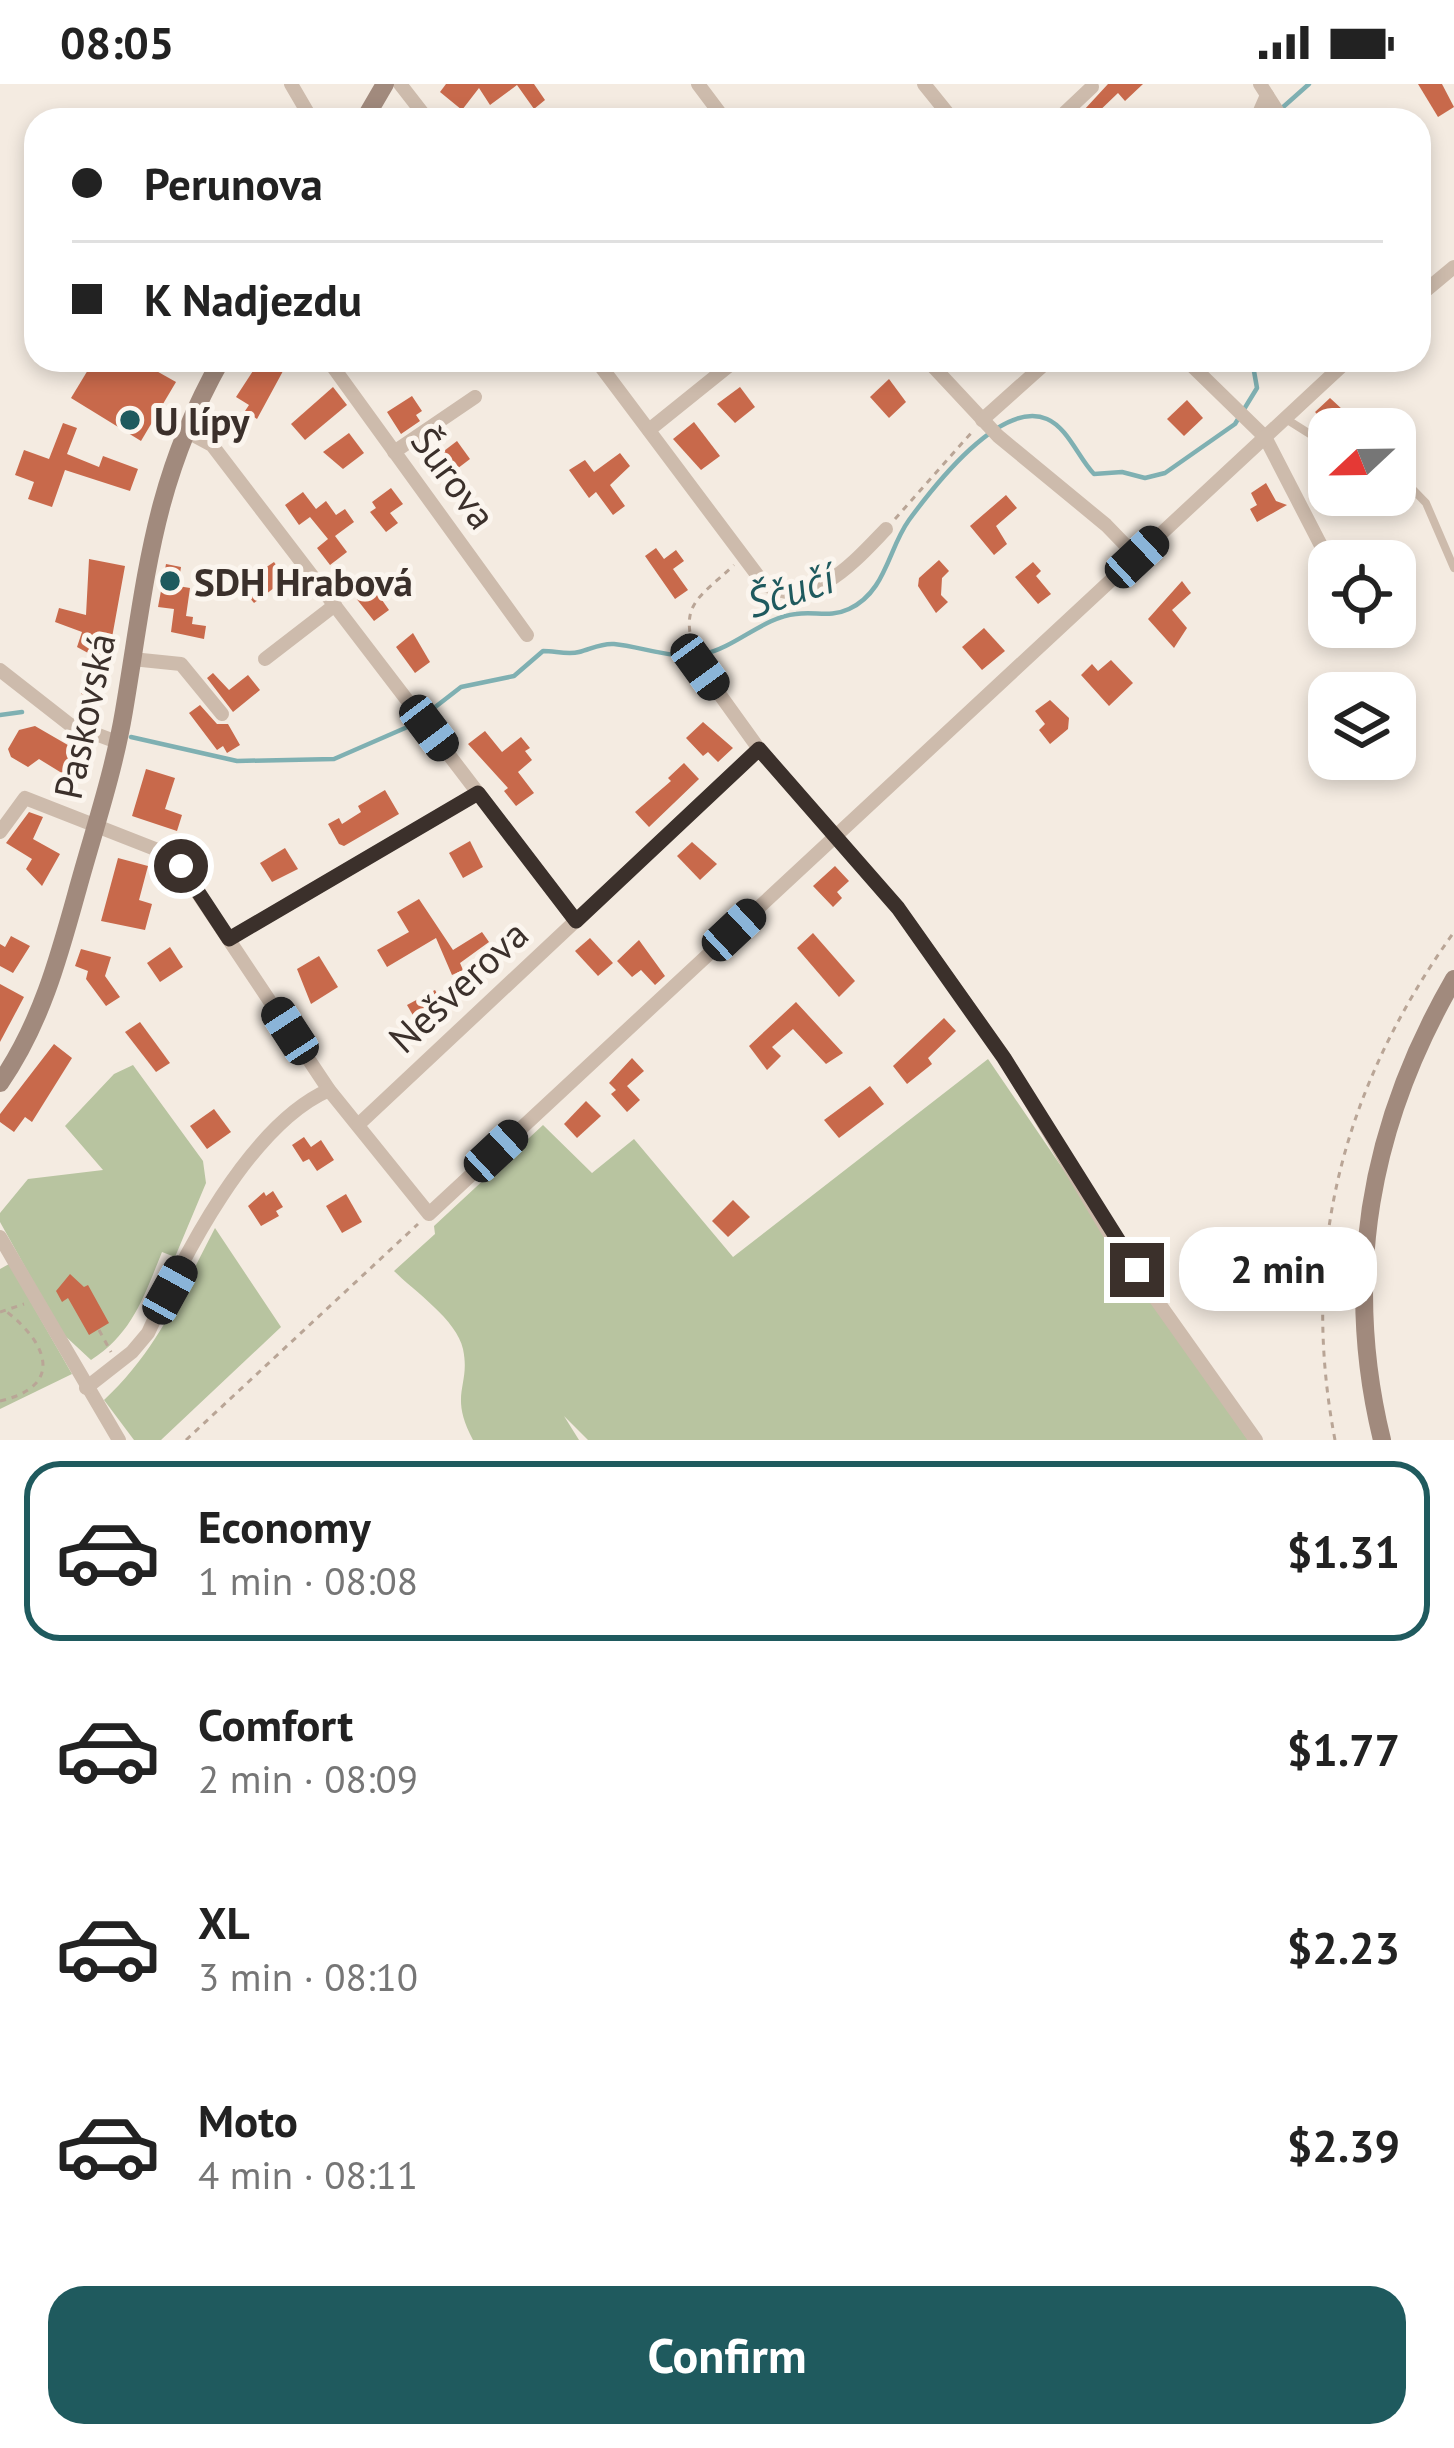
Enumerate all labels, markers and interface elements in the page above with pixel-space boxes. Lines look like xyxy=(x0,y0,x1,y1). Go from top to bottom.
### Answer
text: 08:05 xyxy=(60,13,174,71)
text: Perunova xyxy=(144,154,323,212)
text: K Nadjezdu xyxy=(144,270,362,328)
place label: U lípy xyxy=(154,395,250,446)
marker: U lípy xyxy=(117,407,143,433)
north arrow xyxy=(1308,408,1416,516)
map controls xyxy=(1308,408,1416,780)
street label: Šurova xyxy=(400,417,508,539)
car xyxy=(1098,519,1176,595)
button: locate xyxy=(1308,540,1416,648)
water label: Ščučí xyxy=(739,549,845,630)
place label: SDH Hrabová xyxy=(194,556,413,607)
marker: SDH Hrabová xyxy=(157,568,183,594)
car xyxy=(664,627,736,707)
street label: Paskovská xyxy=(42,628,126,804)
button: layers xyxy=(1308,672,1416,780)
car xyxy=(393,688,465,768)
route start xyxy=(154,839,208,893)
car xyxy=(695,892,773,968)
street label: Nešverova xyxy=(378,909,538,1063)
car xyxy=(255,991,325,1071)
car xyxy=(457,1113,535,1189)
callout: 2 min xyxy=(1179,1228,1377,1312)
route end xyxy=(1110,1243,1164,1297)
text: 2 min xyxy=(1230,1243,1326,1294)
car xyxy=(137,1250,203,1330)
icon: car xyxy=(54,1497,162,1605)
text: Economy xyxy=(198,1497,371,1555)
text: $1.31 xyxy=(1287,1522,1400,1580)
text: 1 min · 08:08 xyxy=(198,1555,418,1606)
icon: car xyxy=(54,1695,162,1803)
text: Comfort xyxy=(198,1695,353,1753)
text: $1.77 xyxy=(1287,1720,1400,1778)
text: 2 min · 08:09 xyxy=(198,1753,418,1804)
icon: car xyxy=(54,1893,162,2001)
text: XL xyxy=(198,1893,250,1951)
text: $2.23 xyxy=(1287,1918,1400,1976)
text: 3 min · 08:10 xyxy=(198,1951,418,2002)
icon: car xyxy=(54,2091,162,2199)
text: Moto xyxy=(198,2091,298,2149)
text: $2.39 xyxy=(1287,2116,1400,2174)
text: 4 min · 08:11 xyxy=(198,2149,418,2200)
button: Confirm xyxy=(48,2286,1406,2424)

